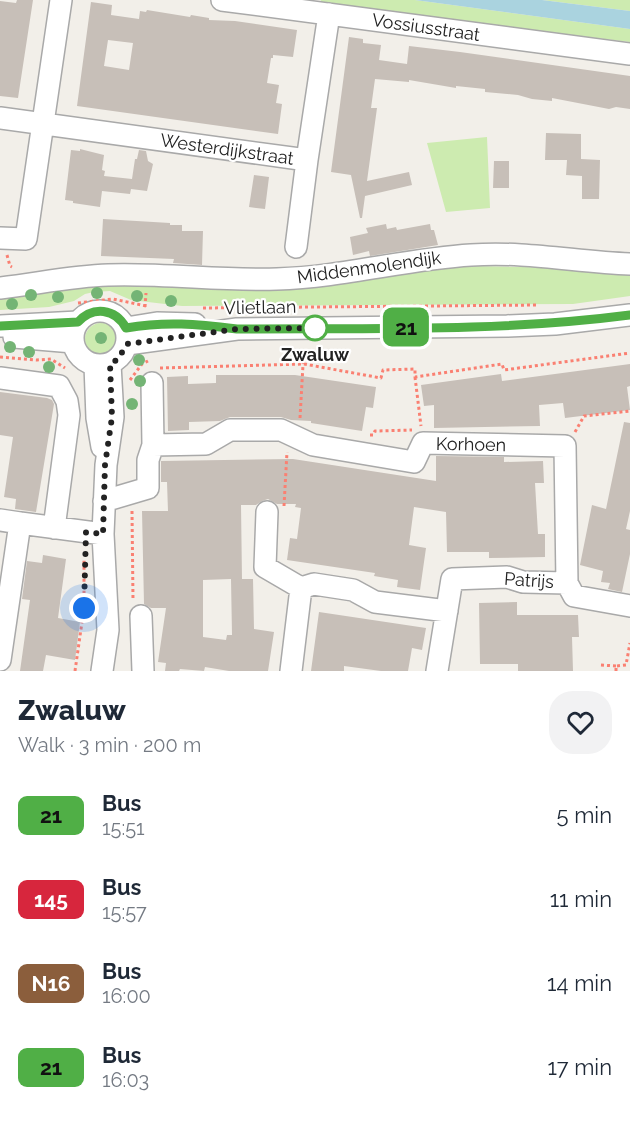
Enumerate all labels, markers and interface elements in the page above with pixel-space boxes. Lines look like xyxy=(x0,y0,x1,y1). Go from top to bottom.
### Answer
street label: Vossiusstraat xyxy=(371,9,481,45)
street label: Westerdijkstraat xyxy=(159,129,295,169)
street label: Middenmolendijk xyxy=(296,246,443,287)
street label: Vlietlaan xyxy=(224,296,296,318)
line badge: 21 xyxy=(379,308,433,346)
marker: Zwaluw xyxy=(302,315,328,341)
text: 21 xyxy=(395,315,417,340)
place label: Zwaluw xyxy=(281,344,350,365)
street label: Korhoen xyxy=(436,433,506,455)
street label: Patrijs xyxy=(503,568,555,592)
your location xyxy=(69,593,99,623)
button: heart xyxy=(549,691,612,754)
text: Zwaluw xyxy=(18,694,126,727)
text: Walk · 3 min · 200 m xyxy=(18,733,201,757)
text: Bus xyxy=(102,790,141,816)
text: 5 min xyxy=(557,802,612,828)
text: 21 xyxy=(40,803,62,828)
text: 15:51 xyxy=(102,816,145,840)
text: Bus xyxy=(102,874,141,900)
text: 11 min xyxy=(550,886,612,912)
text: 145 xyxy=(34,887,68,912)
text: 15:57 xyxy=(102,900,147,924)
text: Bus xyxy=(102,958,141,984)
text: 14 min xyxy=(547,970,612,996)
text: N16 xyxy=(31,971,71,996)
text: 16:00 xyxy=(102,984,151,1008)
text: Bus xyxy=(102,1042,141,1068)
text: 17 min xyxy=(547,1054,612,1080)
text: 21 xyxy=(40,1055,62,1080)
text: 16:03 xyxy=(102,1068,149,1092)

